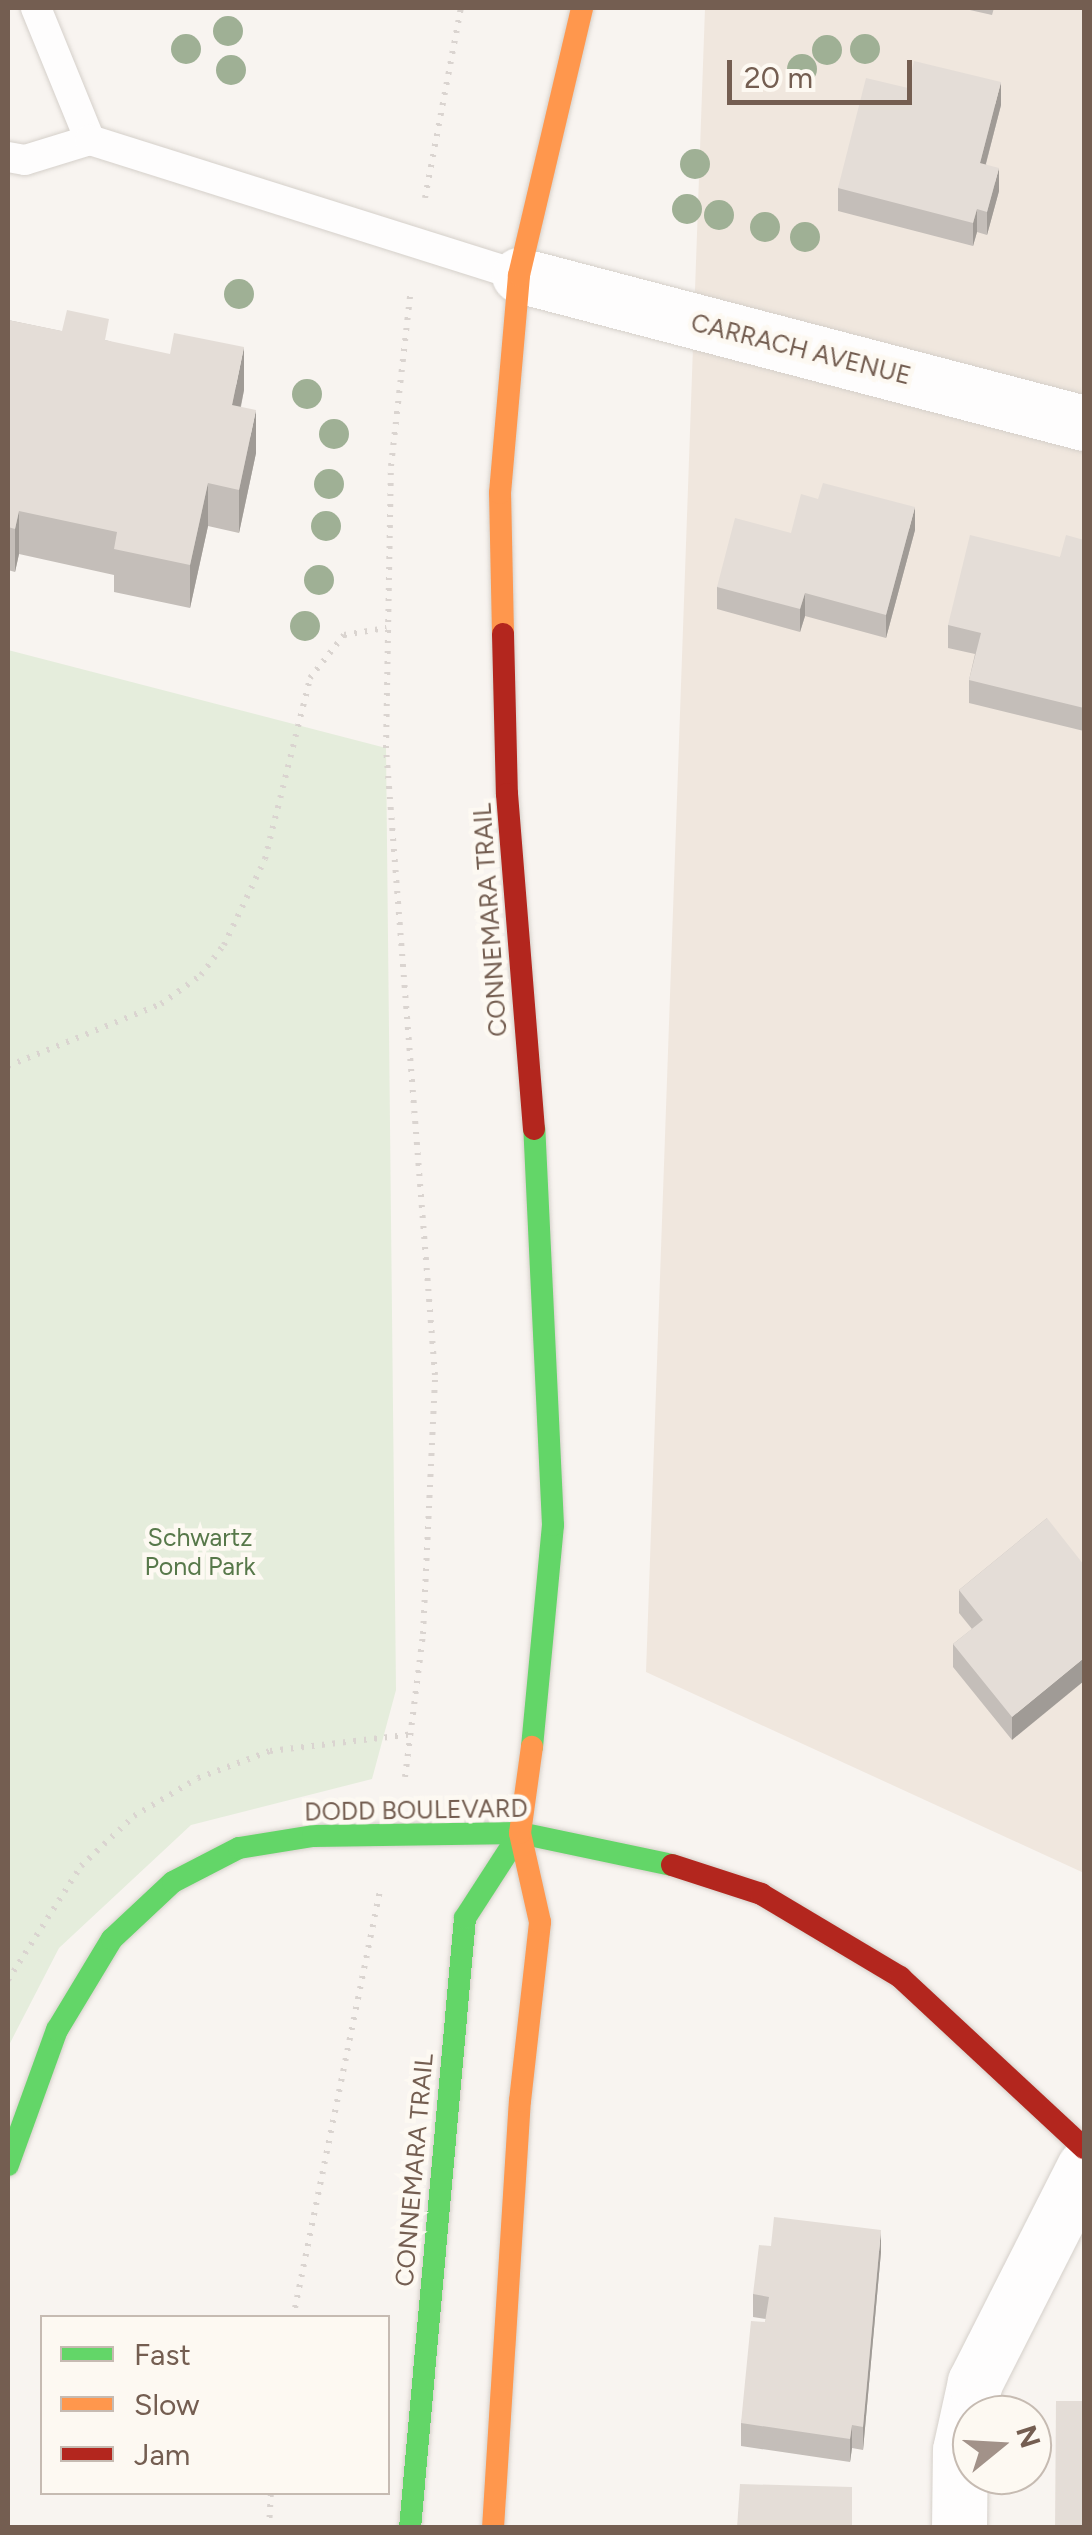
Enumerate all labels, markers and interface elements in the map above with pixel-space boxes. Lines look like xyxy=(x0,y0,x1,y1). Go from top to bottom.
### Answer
scale bar xyxy=(732,40,917,102)
text: 20 m xyxy=(744,59,813,96)
street label: CARRACH AVENUE xyxy=(688,307,914,391)
street label: CONNEMARA TRAIL xyxy=(467,802,513,1038)
park label: Schwartz Pond Park xyxy=(144,1523,256,1582)
street label: DODD BOULEVARD xyxy=(304,1793,528,1827)
street label: CONNEMARA TRAIL xyxy=(389,2052,439,2288)
legend xyxy=(40,2315,390,2495)
text: Fast xyxy=(134,2336,191,2373)
text: Slow xyxy=(134,2386,200,2423)
north arrow xyxy=(952,2395,1052,2495)
text: N xyxy=(1009,2421,1048,2452)
text: Jam xyxy=(134,2436,190,2473)

